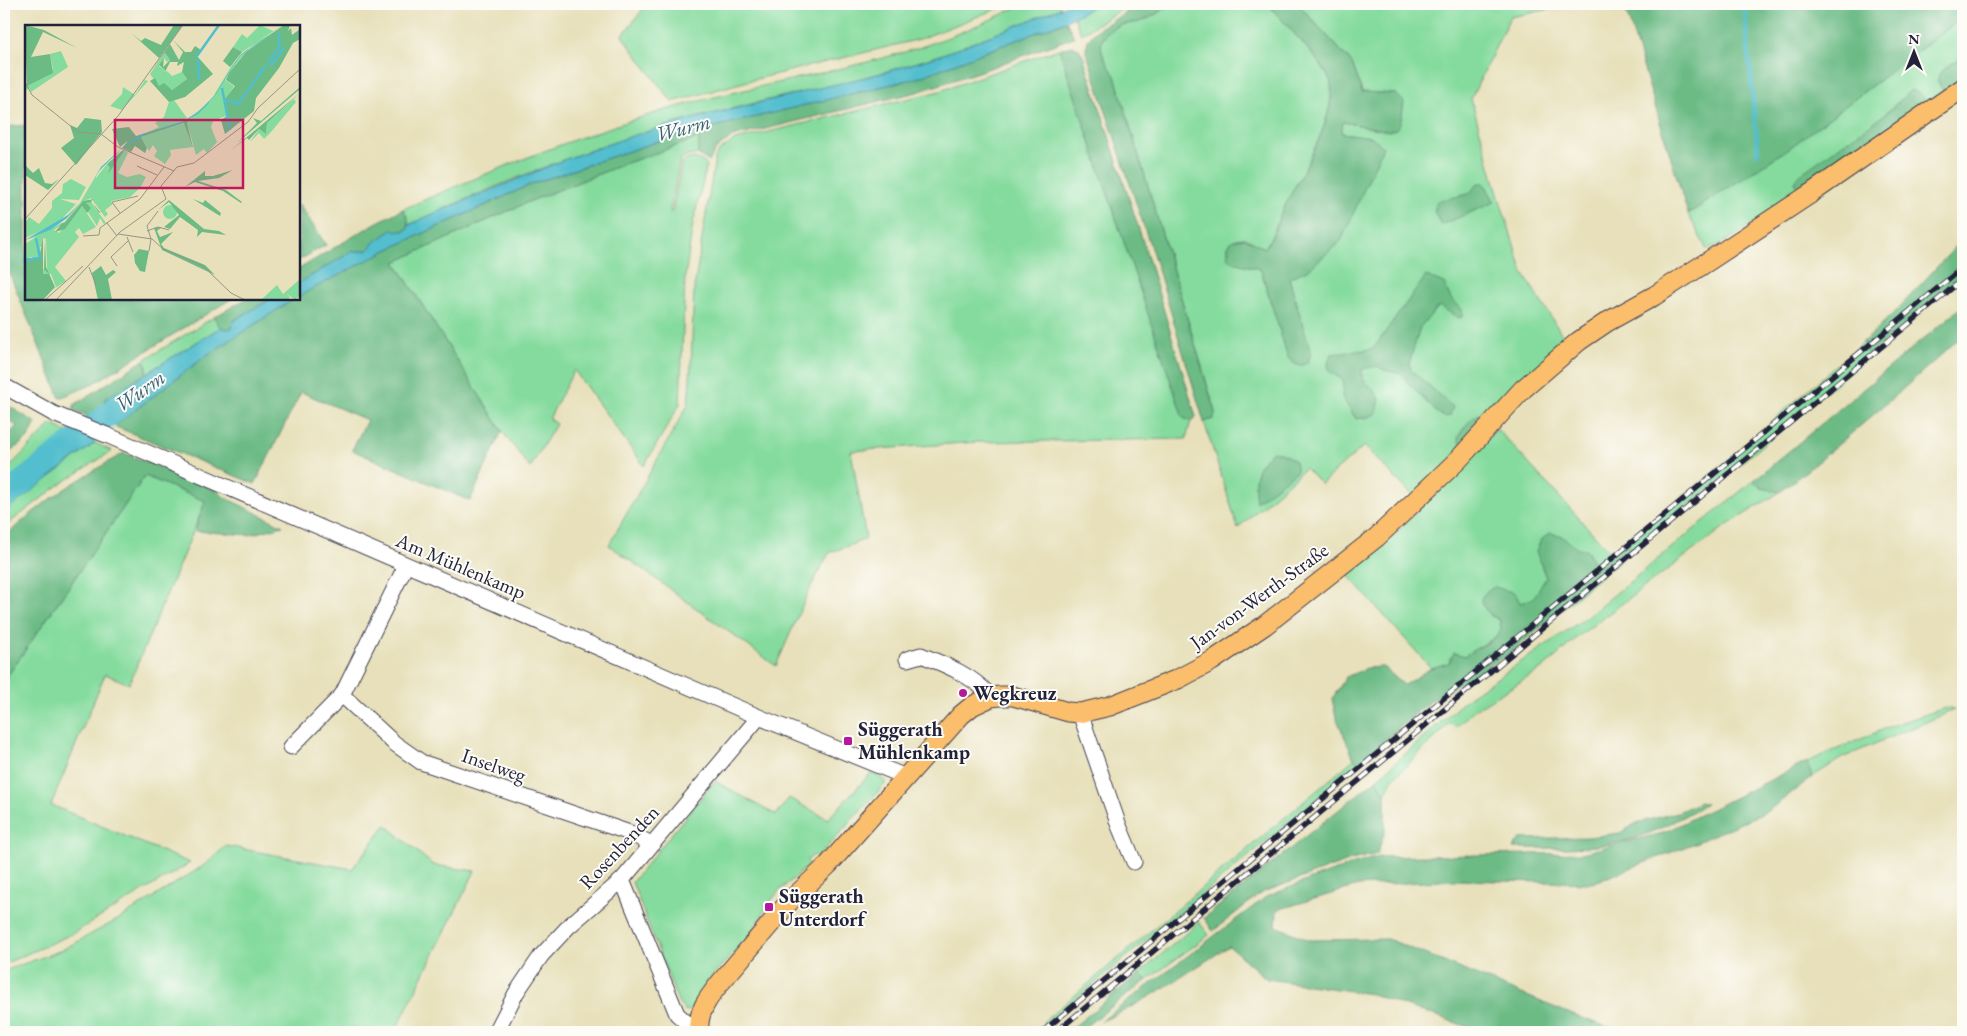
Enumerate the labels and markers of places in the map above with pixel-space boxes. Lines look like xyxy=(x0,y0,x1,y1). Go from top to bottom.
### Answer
place label: Wegkreuz xyxy=(973,680,1057,706)
marker: Wegkreuz xyxy=(957,687,969,699)
place label: Süggerath Mühlenkamp xyxy=(858,716,970,765)
marker: Süggerath Mühlenkamp xyxy=(842,735,854,747)
place label: Süggerath Unterdorf xyxy=(779,883,868,932)
marker: Süggerath Unterdorf xyxy=(763,901,775,913)

